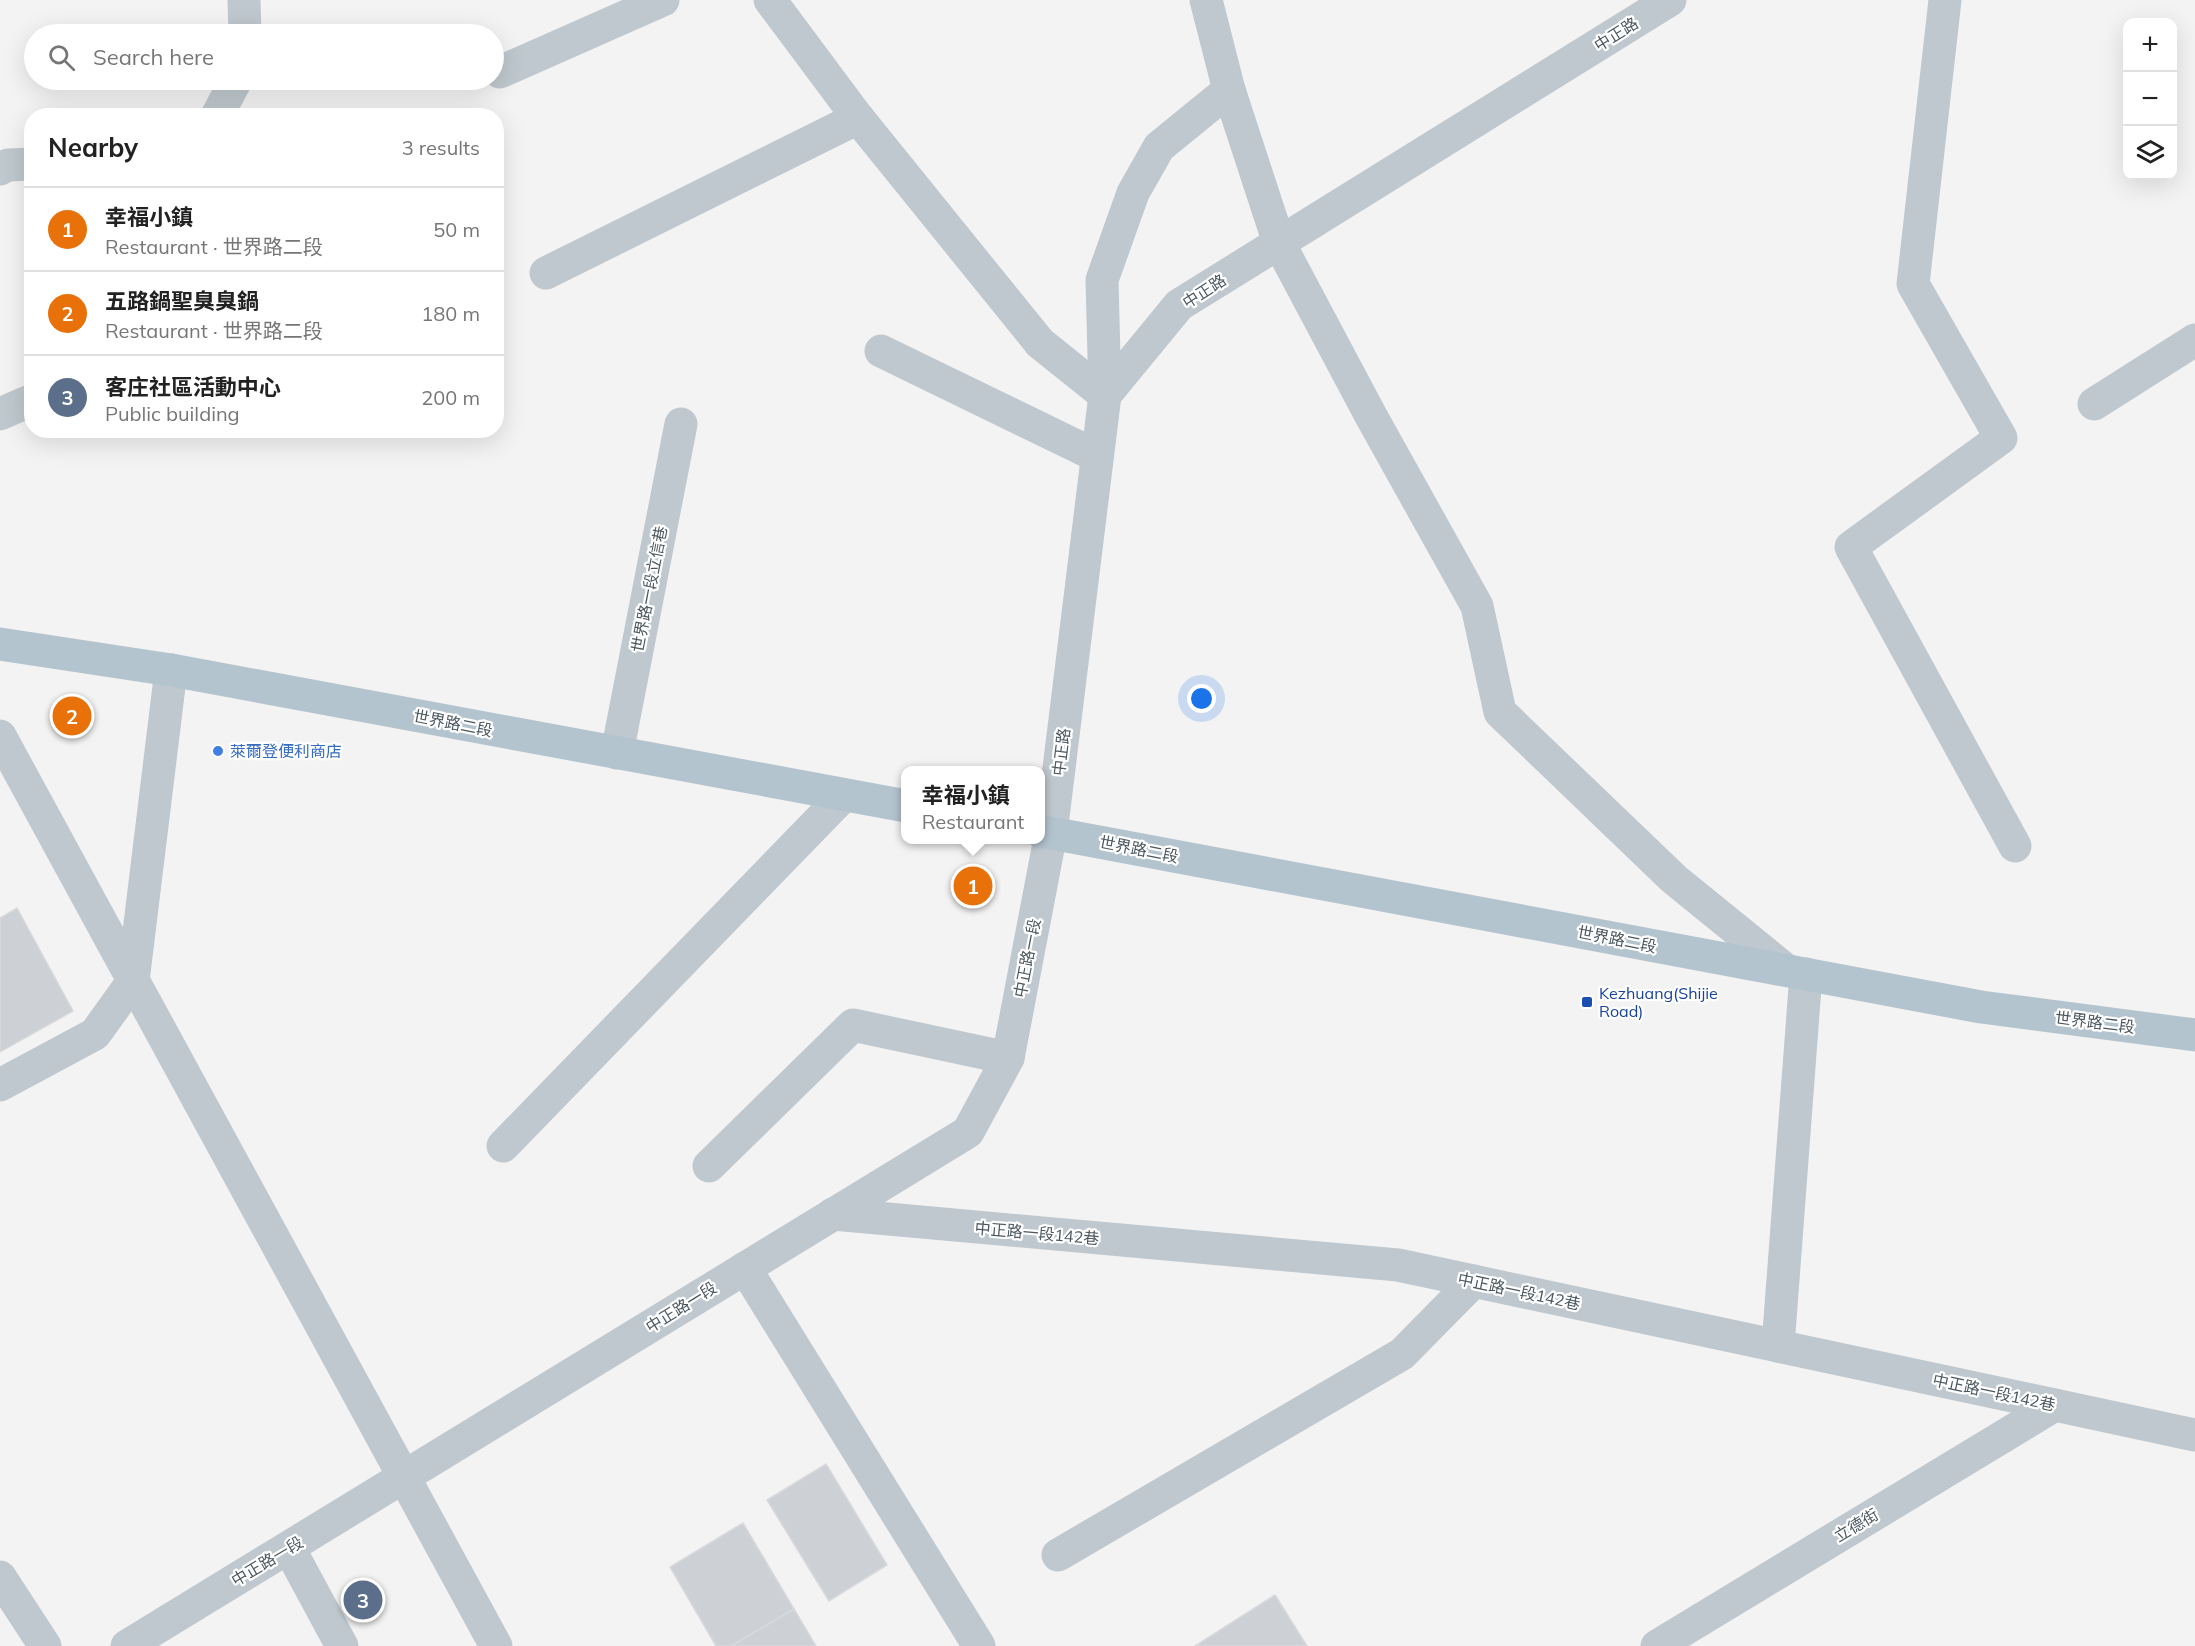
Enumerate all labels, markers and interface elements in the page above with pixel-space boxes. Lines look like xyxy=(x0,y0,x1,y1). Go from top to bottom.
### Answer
street label: 中正路 xyxy=(1590,13,1642,55)
map controls xyxy=(2123,18,2177,180)
button: + xyxy=(2123,18,2177,72)
search box xyxy=(24,24,504,90)
icon: search xyxy=(45,41,78,74)
text: Search here xyxy=(93,43,214,71)
button: − xyxy=(2123,72,2177,126)
button: layers xyxy=(2123,126,2177,180)
text: Nearby xyxy=(48,131,138,164)
text: 3 results xyxy=(402,135,480,160)
text: 幸福小鎮 xyxy=(105,203,193,231)
text: 1 xyxy=(62,217,74,242)
text: 50 m xyxy=(433,217,480,242)
text: Restaurant · 世界路二段 xyxy=(105,234,323,259)
street label: 中正路 xyxy=(1178,270,1230,312)
text: 五路鍋聖臭臭鍋 xyxy=(105,287,259,315)
text: 2 xyxy=(62,301,74,326)
text: 180 m xyxy=(421,301,480,326)
text: Restaurant · 世界路二段 xyxy=(105,318,323,343)
text: 客庄社區活動中心 xyxy=(105,373,281,401)
text: 3 xyxy=(62,385,74,410)
text: 200 m xyxy=(421,385,480,410)
text: Public building xyxy=(105,401,240,426)
street label: 世界路一段立信巷 xyxy=(627,524,671,654)
your location xyxy=(1187,684,1216,713)
pin: 2 xyxy=(52,694,92,738)
street label: 世界路二段 xyxy=(412,706,494,740)
street label: 中正路 xyxy=(1048,727,1074,777)
place label: 萊爾登便利商店 xyxy=(230,741,342,761)
marker: 萊爾登便利商店 xyxy=(211,744,225,758)
popup xyxy=(901,766,1045,844)
text: 幸福小鎮 xyxy=(922,781,1010,809)
text: Restaurant xyxy=(922,809,1024,834)
street label: 世界路二段 xyxy=(1098,832,1180,866)
pin: 1 xyxy=(954,864,992,908)
street label: 中正路一段 xyxy=(1010,917,1044,999)
street label: 世界路二段 xyxy=(1576,922,1658,956)
place label: Kezhuang(Shijie Road) xyxy=(1599,983,1718,1021)
marker: Kezhuang(Shijie Road) xyxy=(1580,995,1594,1009)
street label: 世界路二段 xyxy=(2054,1007,2136,1037)
street label: 中正路一段142巷 xyxy=(974,1218,1100,1248)
street label: 中正路一段142巷 xyxy=(1456,1268,1582,1314)
street label: 中正路一段 xyxy=(642,1277,720,1337)
street label: 中正路一段142巷 xyxy=(1931,1369,2057,1415)
street label: 立德街 xyxy=(1830,1504,1882,1546)
street label: 中正路一段 xyxy=(228,1532,306,1590)
pin: 3 xyxy=(344,1578,382,1622)

